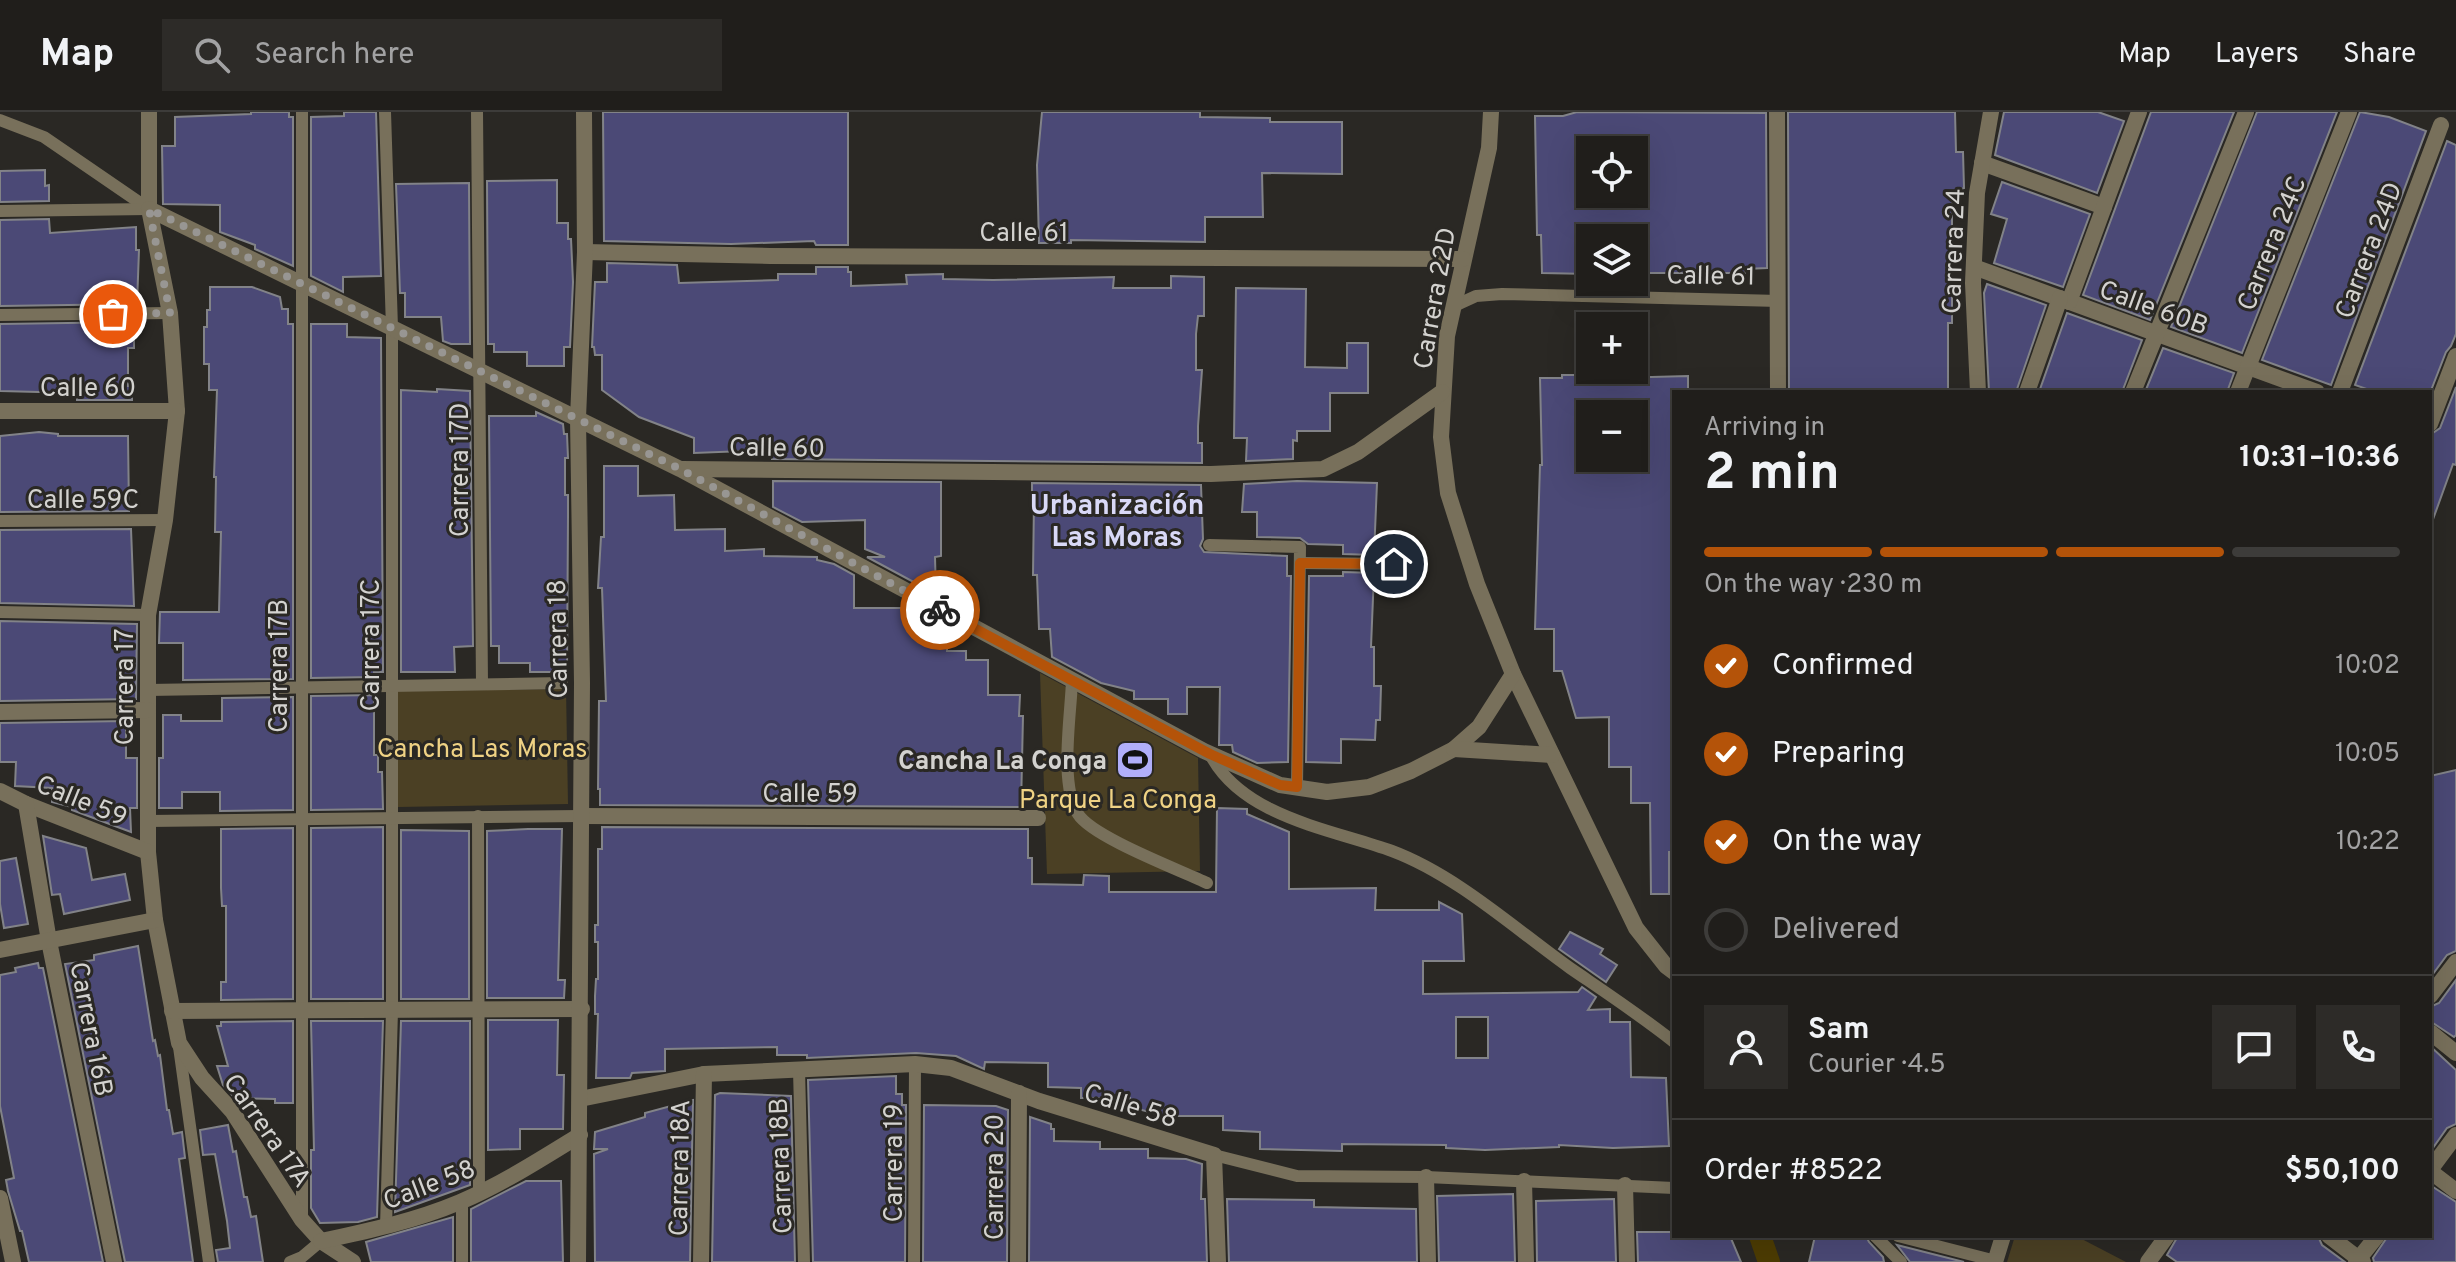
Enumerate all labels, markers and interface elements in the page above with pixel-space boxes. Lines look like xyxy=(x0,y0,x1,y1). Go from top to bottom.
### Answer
search box xyxy=(162,19,722,91)
text: Map xyxy=(40,31,114,80)
icon: search xyxy=(190,33,234,77)
text: Search here xyxy=(254,37,414,74)
text: Map xyxy=(2118,37,2171,73)
text: Layers xyxy=(2215,37,2299,73)
text: Share xyxy=(2343,37,2416,73)
map controls xyxy=(1576,136,1648,472)
button: locate xyxy=(1576,136,1648,208)
street label: Carrera 24C xyxy=(2231,172,2315,316)
street label: Carrera 24D xyxy=(2329,178,2411,324)
street label: Carrera 24 xyxy=(1937,188,1974,314)
street label: Calle 61 xyxy=(979,218,1069,251)
button: layers xyxy=(1576,224,1648,296)
street label: Carrera 22D xyxy=(1408,225,1465,372)
street label: Calle 61 xyxy=(1666,260,1756,295)
street label: Calle 60B xyxy=(2094,274,2212,344)
pin xyxy=(79,280,147,348)
icon: bag xyxy=(91,292,135,336)
button: + xyxy=(1576,312,1648,384)
street label: Calle 60 xyxy=(40,373,136,406)
button: − xyxy=(1576,400,1648,472)
street label: Carrera 17D xyxy=(445,403,478,537)
text: Arriving in xyxy=(1704,412,1825,445)
street label: Calle 60 xyxy=(728,432,825,467)
text: 10:31–10:36 xyxy=(2239,440,2400,477)
text: 2 min xyxy=(1704,442,1840,508)
street label: Calle 59C xyxy=(27,485,139,518)
district label: Urbanización Las Moras xyxy=(1030,489,1204,557)
pin xyxy=(1360,530,1428,598)
icon: home xyxy=(1372,542,1416,586)
text: On the way · 230 m xyxy=(1704,569,1922,602)
courier xyxy=(900,570,980,650)
street label: Carrera 17C xyxy=(356,579,389,711)
street label: Carrera 18 xyxy=(542,579,577,699)
icon: bike xyxy=(918,588,962,632)
street label: Carrera 17B xyxy=(264,599,297,733)
street label: Carrera 17 xyxy=(110,628,143,746)
icon: check xyxy=(1704,644,1748,688)
text: Confirmed xyxy=(1772,648,1914,685)
text: 10:02 xyxy=(2335,650,2400,683)
icon: check xyxy=(1704,732,1748,776)
park label: Cancha Las Moras xyxy=(377,734,587,767)
text: Preparing xyxy=(1772,736,1905,773)
text: 10:05 xyxy=(2335,738,2400,771)
sports icon: Cancha La Conga xyxy=(1114,739,1156,781)
place label: Cancha La Conga xyxy=(898,746,1107,779)
street label: Calle 59 xyxy=(31,769,132,836)
street label: Calle 59 xyxy=(762,779,858,812)
park label: Parque La Conga xyxy=(1019,785,1217,818)
icon: check xyxy=(1704,820,1748,864)
text: On the way xyxy=(1772,824,1922,861)
text: 10:22 xyxy=(2336,826,2400,859)
text: Delivered xyxy=(1772,912,1900,949)
street label: Carrera 16B xyxy=(60,959,119,1099)
button: person xyxy=(1704,1005,1788,1089)
button: chat xyxy=(2212,1005,2296,1089)
button: phone xyxy=(2316,1005,2400,1089)
text: Sam xyxy=(1808,1012,1870,1049)
text: Courier · 4.5 xyxy=(1808,1049,1946,1082)
street label: Carrera 17A xyxy=(215,1068,317,1195)
street label: Calle 58 xyxy=(1079,1078,1181,1137)
street label: Carrera 18B xyxy=(764,1097,801,1235)
street label: Carrera 18A xyxy=(664,1099,699,1237)
street label: Carrera 19 xyxy=(879,1103,912,1223)
street label: Carrera 20 xyxy=(980,1114,1013,1240)
text: Order #8522 xyxy=(1704,1153,1883,1190)
text: $50,100 xyxy=(2285,1153,2400,1190)
street label: Calle 58 xyxy=(379,1154,481,1219)

